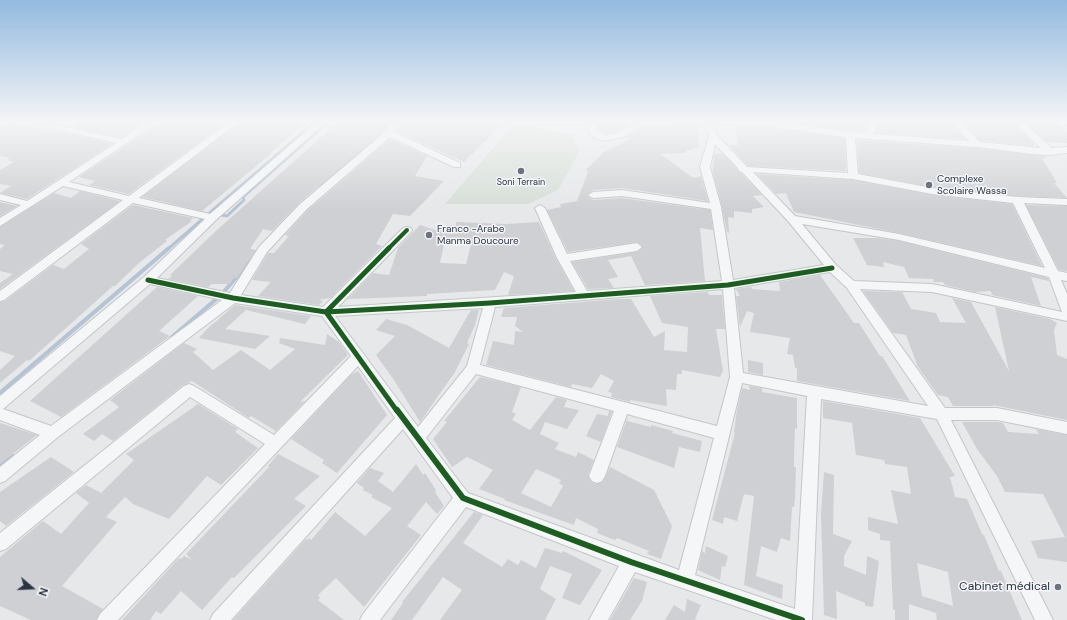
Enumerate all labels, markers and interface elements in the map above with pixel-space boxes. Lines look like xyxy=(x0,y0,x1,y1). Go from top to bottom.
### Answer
marker: Soni Terrain xyxy=(516,166,526,176)
place label: Complexe Scolaire Wassa xyxy=(937,173,1006,196)
place label: Soni Terrain xyxy=(497,178,545,188)
marker: Complexe Scolaire Wassa xyxy=(924,180,934,190)
place label: Franco -Arabe Manma Doucoure xyxy=(437,223,519,246)
marker: Franco -Arabe Manma Doucoure xyxy=(424,230,434,240)
north arrow xyxy=(12,568,52,608)
place label: Cabinet médical xyxy=(959,580,1050,594)
marker: Cabinet médical xyxy=(1053,582,1063,592)
text: N xyxy=(35,586,51,598)

